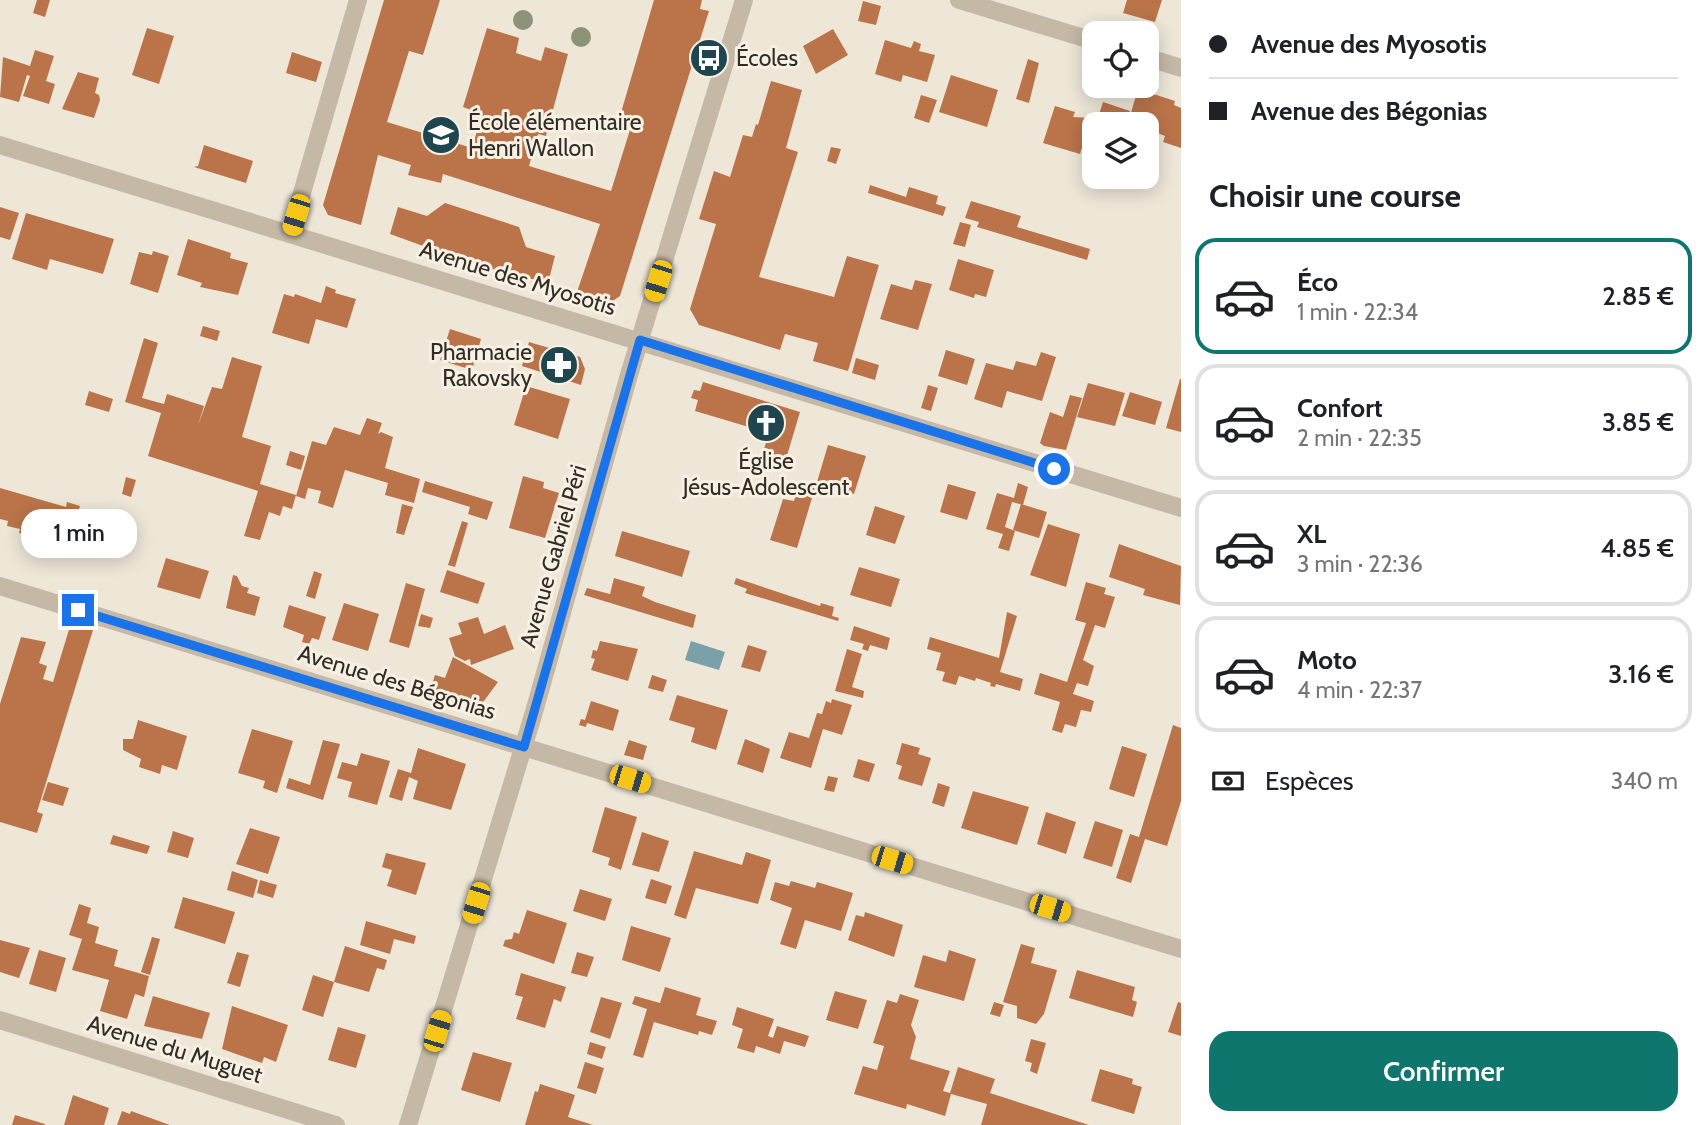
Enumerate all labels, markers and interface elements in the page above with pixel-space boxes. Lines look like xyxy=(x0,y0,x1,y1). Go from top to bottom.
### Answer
map controls xyxy=(1082,21,1159,189)
button: locate xyxy=(1082,21,1159,98)
text: Avenue des Myosotis xyxy=(1251,28,1487,60)
bus stop icon: Écoles xyxy=(688,37,730,79)
place label: Écoles xyxy=(736,43,798,72)
text: Avenue des Bégonias xyxy=(1251,95,1487,127)
place label: École élémentaire Henri Wallon xyxy=(468,107,642,162)
button: layers xyxy=(1082,112,1159,189)
school or university icon: École élémentaire Henri Wallon xyxy=(420,114,462,156)
text: Choisir une course xyxy=(1209,176,1461,215)
car xyxy=(280,192,313,238)
street label: Avenue des Myosotis xyxy=(417,235,619,321)
car xyxy=(642,258,675,304)
icon: car xyxy=(1213,265,1276,328)
text: Éco xyxy=(1297,266,1338,298)
text: 2.85 € xyxy=(1602,280,1674,312)
text: 1 min · 22:34 xyxy=(1297,298,1418,326)
place label: Pharmacie Rakovsky xyxy=(430,338,532,392)
pharmacy icon: Pharmacie Rakovsky xyxy=(538,344,580,386)
icon: car xyxy=(1213,391,1276,454)
text: Confort xyxy=(1297,392,1383,424)
church icon: Église Jésus-Adolescent xyxy=(745,402,787,444)
text: 3.85 € xyxy=(1602,406,1674,438)
text: 2 min · 22:35 xyxy=(1297,424,1422,452)
place label: Église Jésus-Adolescent xyxy=(682,446,850,501)
route start xyxy=(1038,453,1070,485)
street label: Avenue Gabriel Péri xyxy=(514,461,592,651)
callout: 1 min xyxy=(20,508,136,558)
icon: car xyxy=(1213,517,1276,580)
text: XL xyxy=(1297,518,1326,550)
text: 1 min xyxy=(53,519,105,547)
text: 4.85 € xyxy=(1600,532,1674,564)
text: 3 min · 22:36 xyxy=(1297,550,1423,578)
route end xyxy=(62,594,94,626)
street label: Avenue des Bégonias xyxy=(295,639,499,725)
icon: car xyxy=(1213,643,1276,706)
text: Moto xyxy=(1297,644,1357,676)
text: 3.16 € xyxy=(1608,658,1674,690)
text: 4 min · 22:37 xyxy=(1297,676,1422,704)
icon: cash xyxy=(1209,762,1247,800)
car xyxy=(607,763,654,795)
text: Espèces xyxy=(1265,765,1354,797)
text: 340 m xyxy=(1611,767,1678,795)
car xyxy=(869,844,916,876)
car xyxy=(460,880,493,926)
car xyxy=(1027,892,1074,924)
car xyxy=(421,1008,454,1054)
street label: Avenue du Muguet xyxy=(84,1009,266,1089)
button: Confirmer xyxy=(1209,1031,1678,1111)

